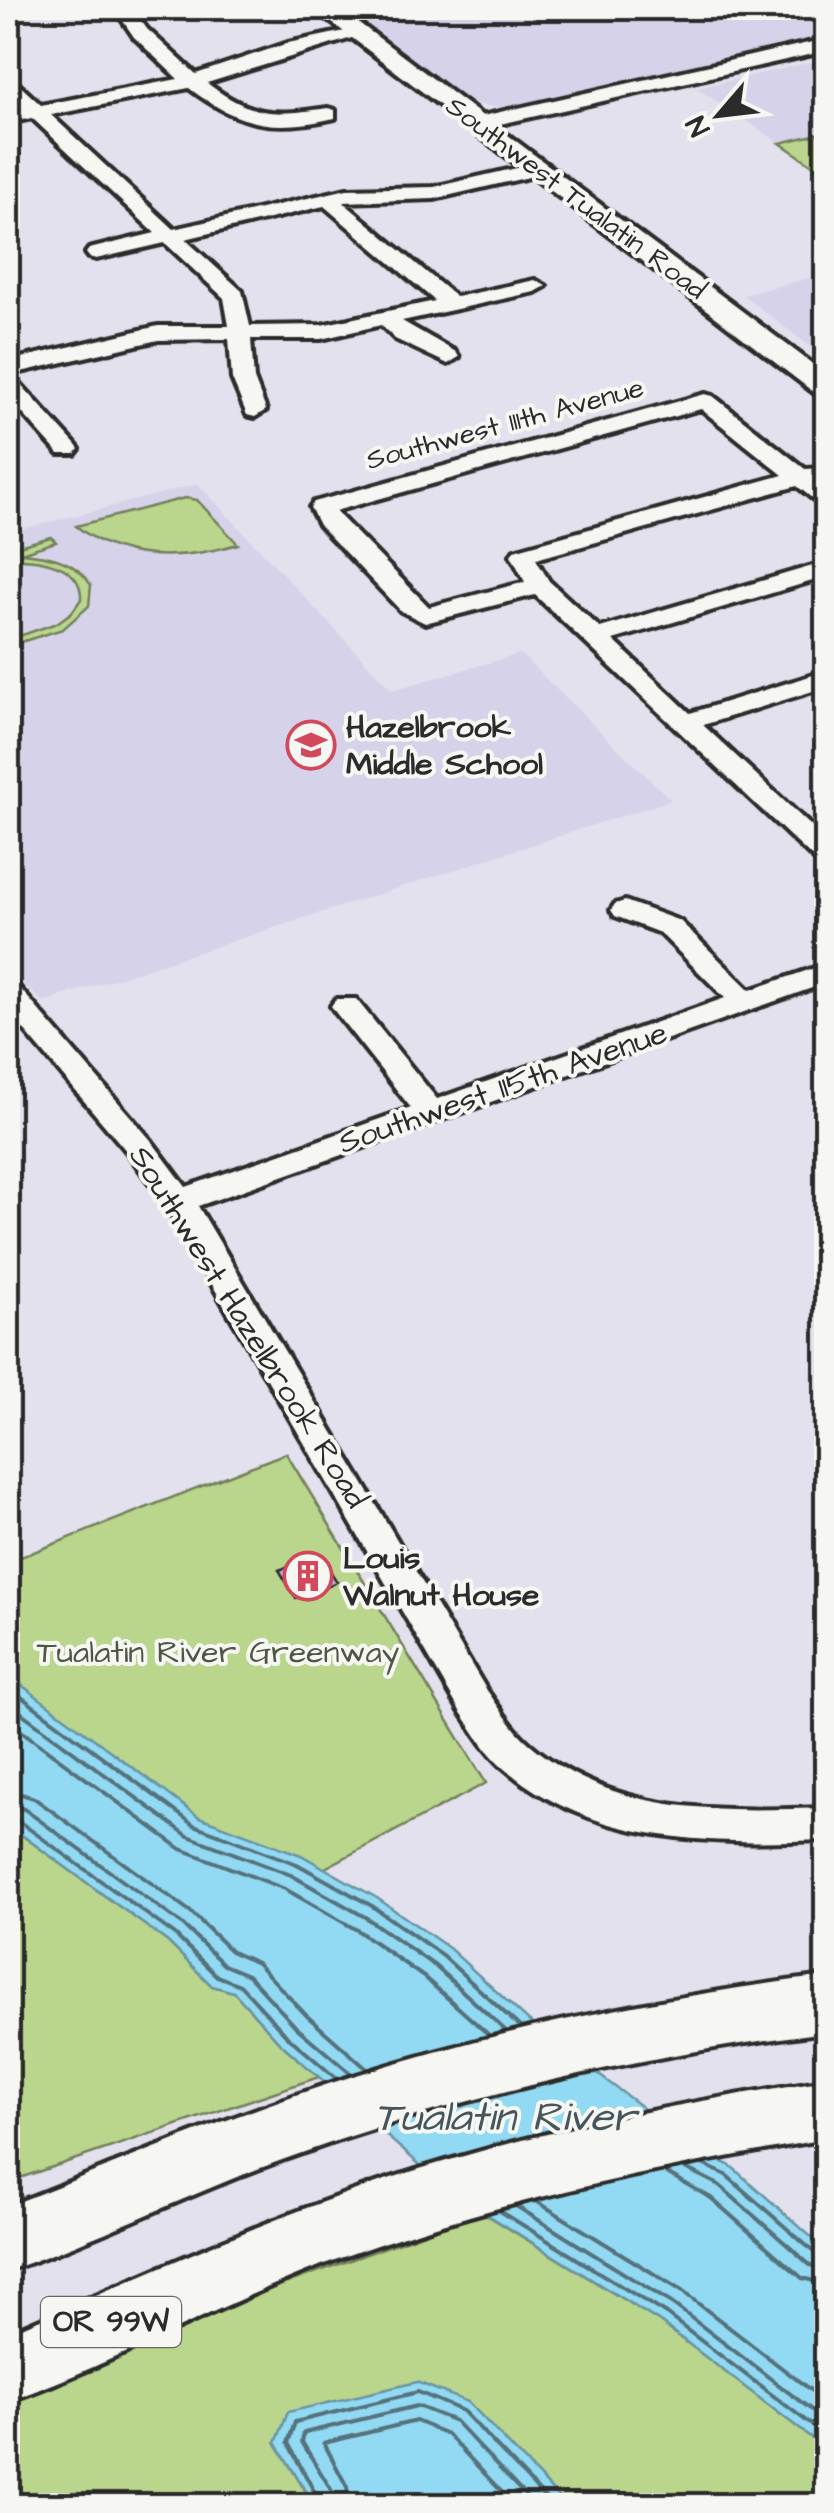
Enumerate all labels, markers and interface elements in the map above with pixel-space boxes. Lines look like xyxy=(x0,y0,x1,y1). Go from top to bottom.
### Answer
north arrow xyxy=(669,65,769,165)
street label: Southwest Tualatin Road xyxy=(438,87,714,309)
text: N xyxy=(677,109,720,143)
street label: Southwest 111th Avenue xyxy=(362,368,648,480)
place label: Hazelbrook Middle School xyxy=(346,705,543,787)
school or university icon: Hazelbrook Middle School xyxy=(285,719,337,771)
street label: Southwest 115th Avenue xyxy=(333,1011,673,1165)
street label: Southwest Hazelbrook Road xyxy=(118,1137,378,1517)
place label: Louis Walnut House xyxy=(342,1536,539,1618)
building icon: Louis Walnut House xyxy=(282,1550,334,1602)
park label: Tualatin River Greenway xyxy=(37,1630,399,1675)
water label: Tualatin River xyxy=(374,2089,640,2147)
road number: OR 99W xyxy=(41,2297,181,2347)

